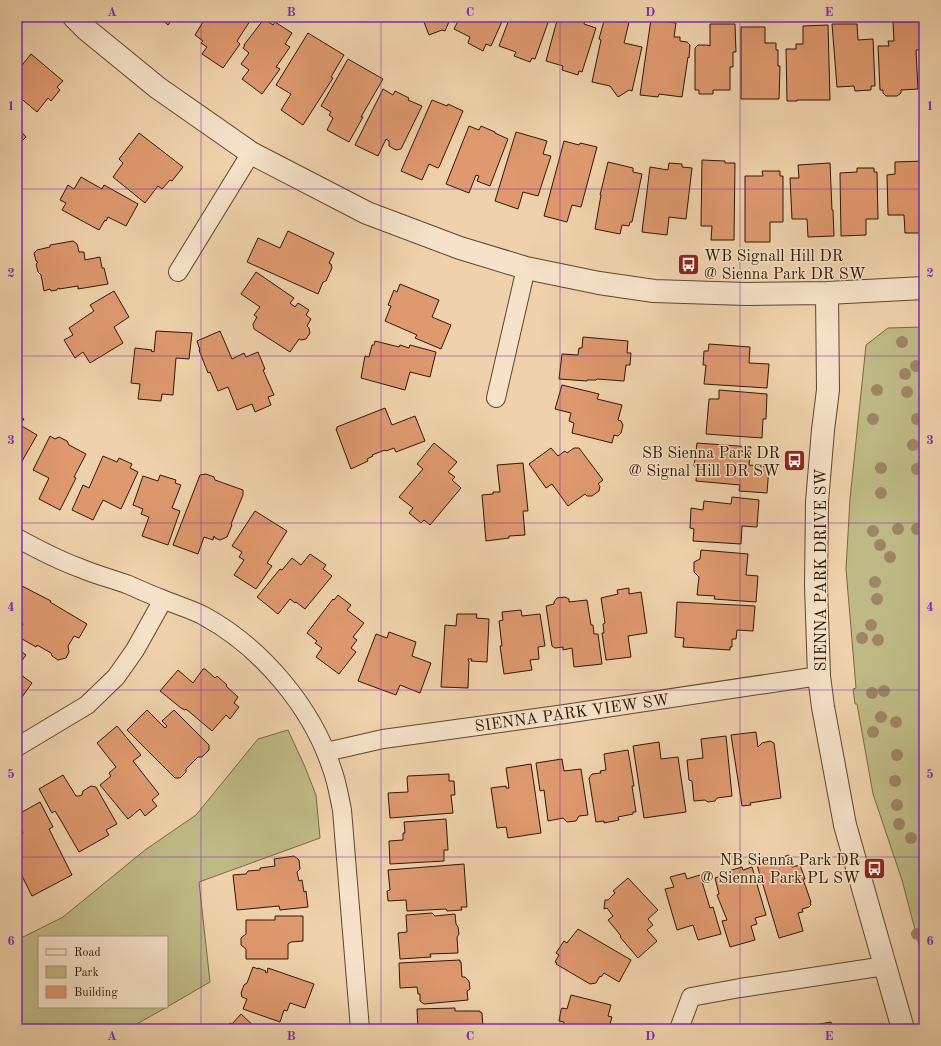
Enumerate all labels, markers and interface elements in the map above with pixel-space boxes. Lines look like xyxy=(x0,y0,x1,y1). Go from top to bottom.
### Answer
text: A xyxy=(107,6,117,19)
text: B xyxy=(286,6,296,19)
text: C xyxy=(466,6,474,19)
text: D xyxy=(645,6,655,19)
text: E xyxy=(825,6,834,19)
text: 1 xyxy=(7,100,15,113)
text: 1 xyxy=(926,100,934,113)
place label: WB Signall Hill DR @ Sienna Park DR SW xyxy=(704,249,866,283)
bus stop icon: WB Signall Hill DR @ Sienna Park DR SW xyxy=(675,251,701,277)
text: 2 xyxy=(7,267,15,280)
text: 2 xyxy=(926,267,934,280)
text: 3 xyxy=(7,434,15,447)
text: 3 xyxy=(926,434,934,447)
place label: SB Sienna Park DR @ Signal Hill DR SW xyxy=(629,446,780,480)
bus stop icon: SB Sienna Park DR @ Signal Hill DR SW xyxy=(782,448,808,474)
street label: SIENNA PARK DRIVE SW xyxy=(814,468,830,672)
text: 4 xyxy=(7,601,15,614)
text: 4 xyxy=(926,601,934,614)
street label: SIENNA PARK VIEW SW xyxy=(474,692,671,736)
text: 5 xyxy=(7,768,15,781)
text: 5 xyxy=(926,768,934,781)
place label: NB Sienna Park DR @ Sienna Park PL SW xyxy=(701,853,860,887)
bus stop icon: NB Sienna Park DR @ Sienna Park PL SW xyxy=(862,855,888,881)
text: 6 xyxy=(7,935,15,948)
text: 6 xyxy=(926,935,934,948)
legend xyxy=(38,936,168,1008)
text: Road xyxy=(74,947,101,959)
text: Park xyxy=(74,967,99,979)
text: Building xyxy=(74,987,118,999)
text: A xyxy=(107,1030,117,1043)
text: B xyxy=(286,1030,296,1043)
text: C xyxy=(466,1030,474,1043)
text: D xyxy=(645,1030,655,1043)
text: E xyxy=(825,1030,834,1043)

